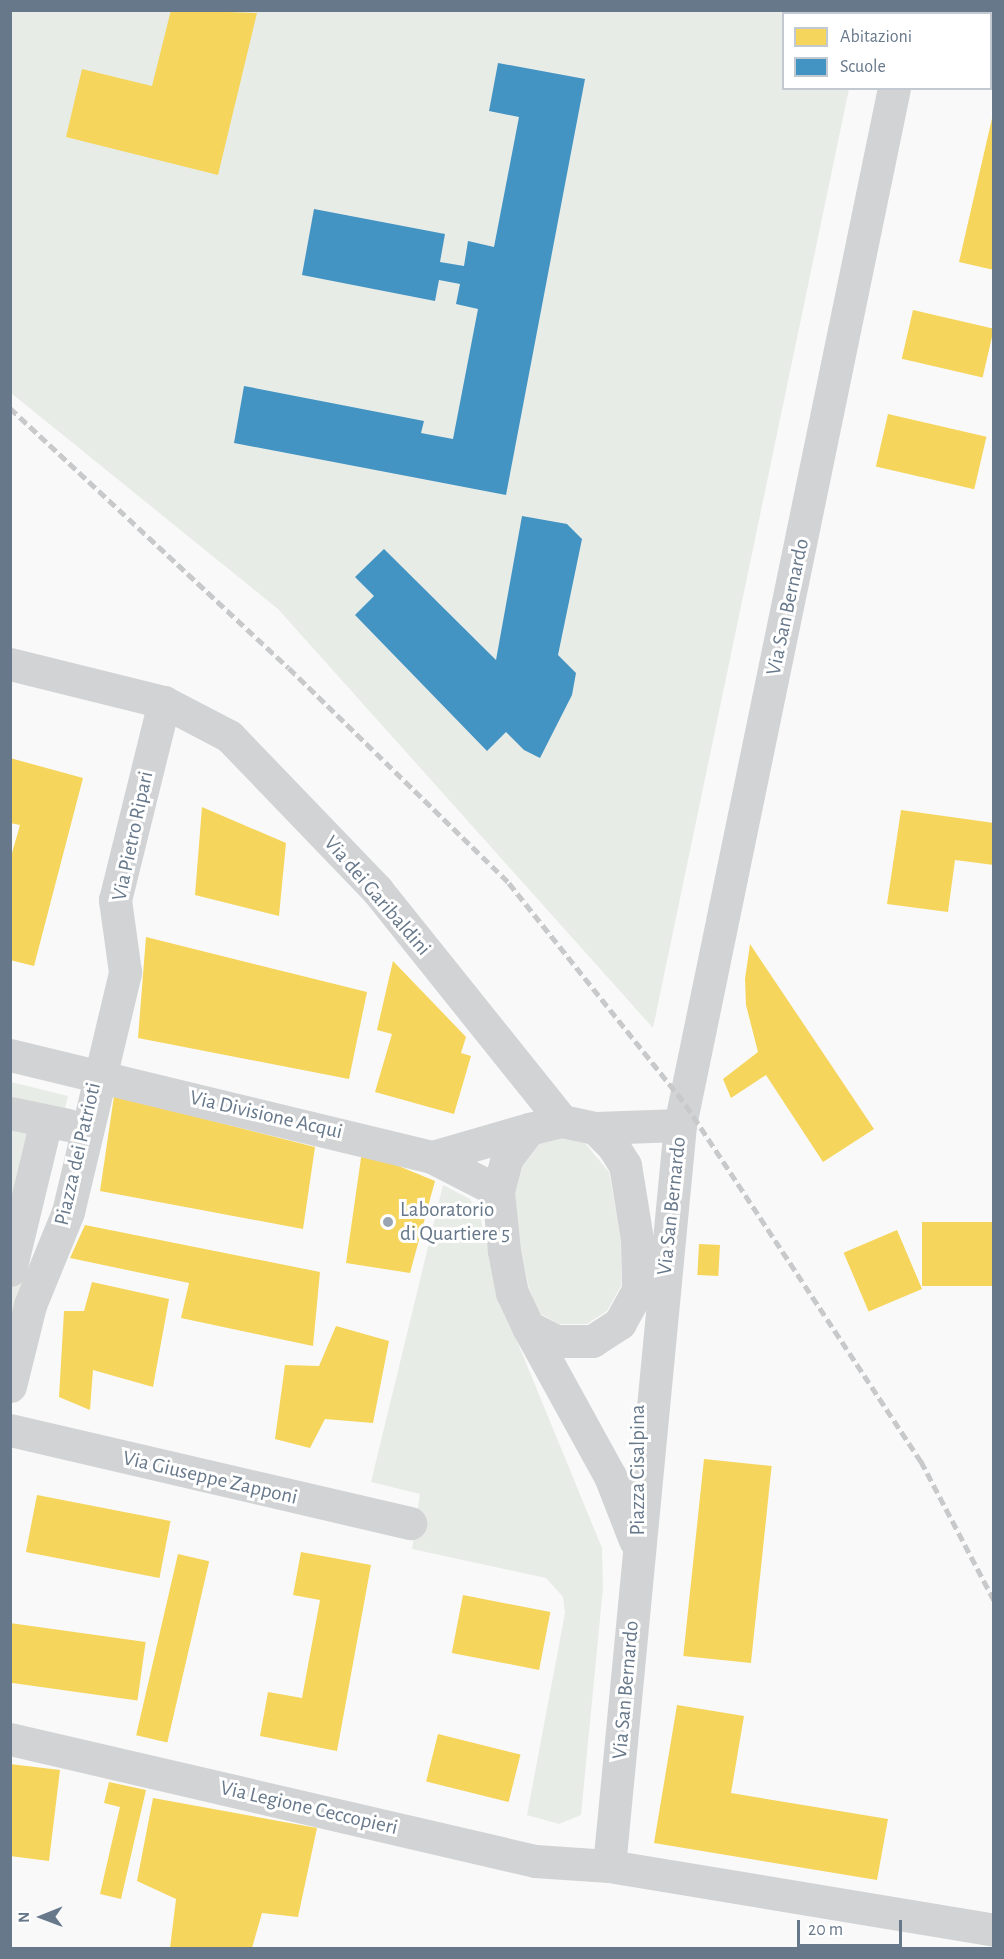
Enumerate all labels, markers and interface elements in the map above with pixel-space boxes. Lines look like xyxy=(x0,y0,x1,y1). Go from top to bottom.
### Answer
legend xyxy=(782,12,992,90)
text: Abitazioni xyxy=(840,28,912,46)
text: Scuole xyxy=(840,58,886,76)
street label: Via San Bernardo xyxy=(761,536,815,678)
street label: Via Pietro Ripari xyxy=(107,769,159,903)
street label: Via dei Garibaldini xyxy=(318,831,436,961)
street label: Piazza dei Patrioti xyxy=(49,1080,107,1228)
street label: Via Divisione Acqui xyxy=(187,1085,345,1145)
street label: Via San Bernardo xyxy=(652,1135,692,1277)
place label: Laboratorio di Quartiere 5 xyxy=(400,1197,510,1247)
marker: Laboratorio di Quartiere 5 xyxy=(381,1215,395,1229)
street label: Piazza Cisalpina xyxy=(625,1404,651,1536)
street label: Via Giuseppe Zapponi xyxy=(120,1446,300,1510)
street label: Via San Bernardo xyxy=(607,1620,645,1760)
street label: Via Legione Ceccopieri xyxy=(218,1775,400,1841)
north arrow xyxy=(12,1887,72,1947)
scale bar xyxy=(800,1908,905,1946)
text: N xyxy=(16,1912,32,1923)
text: 20 m xyxy=(808,1921,843,1939)

